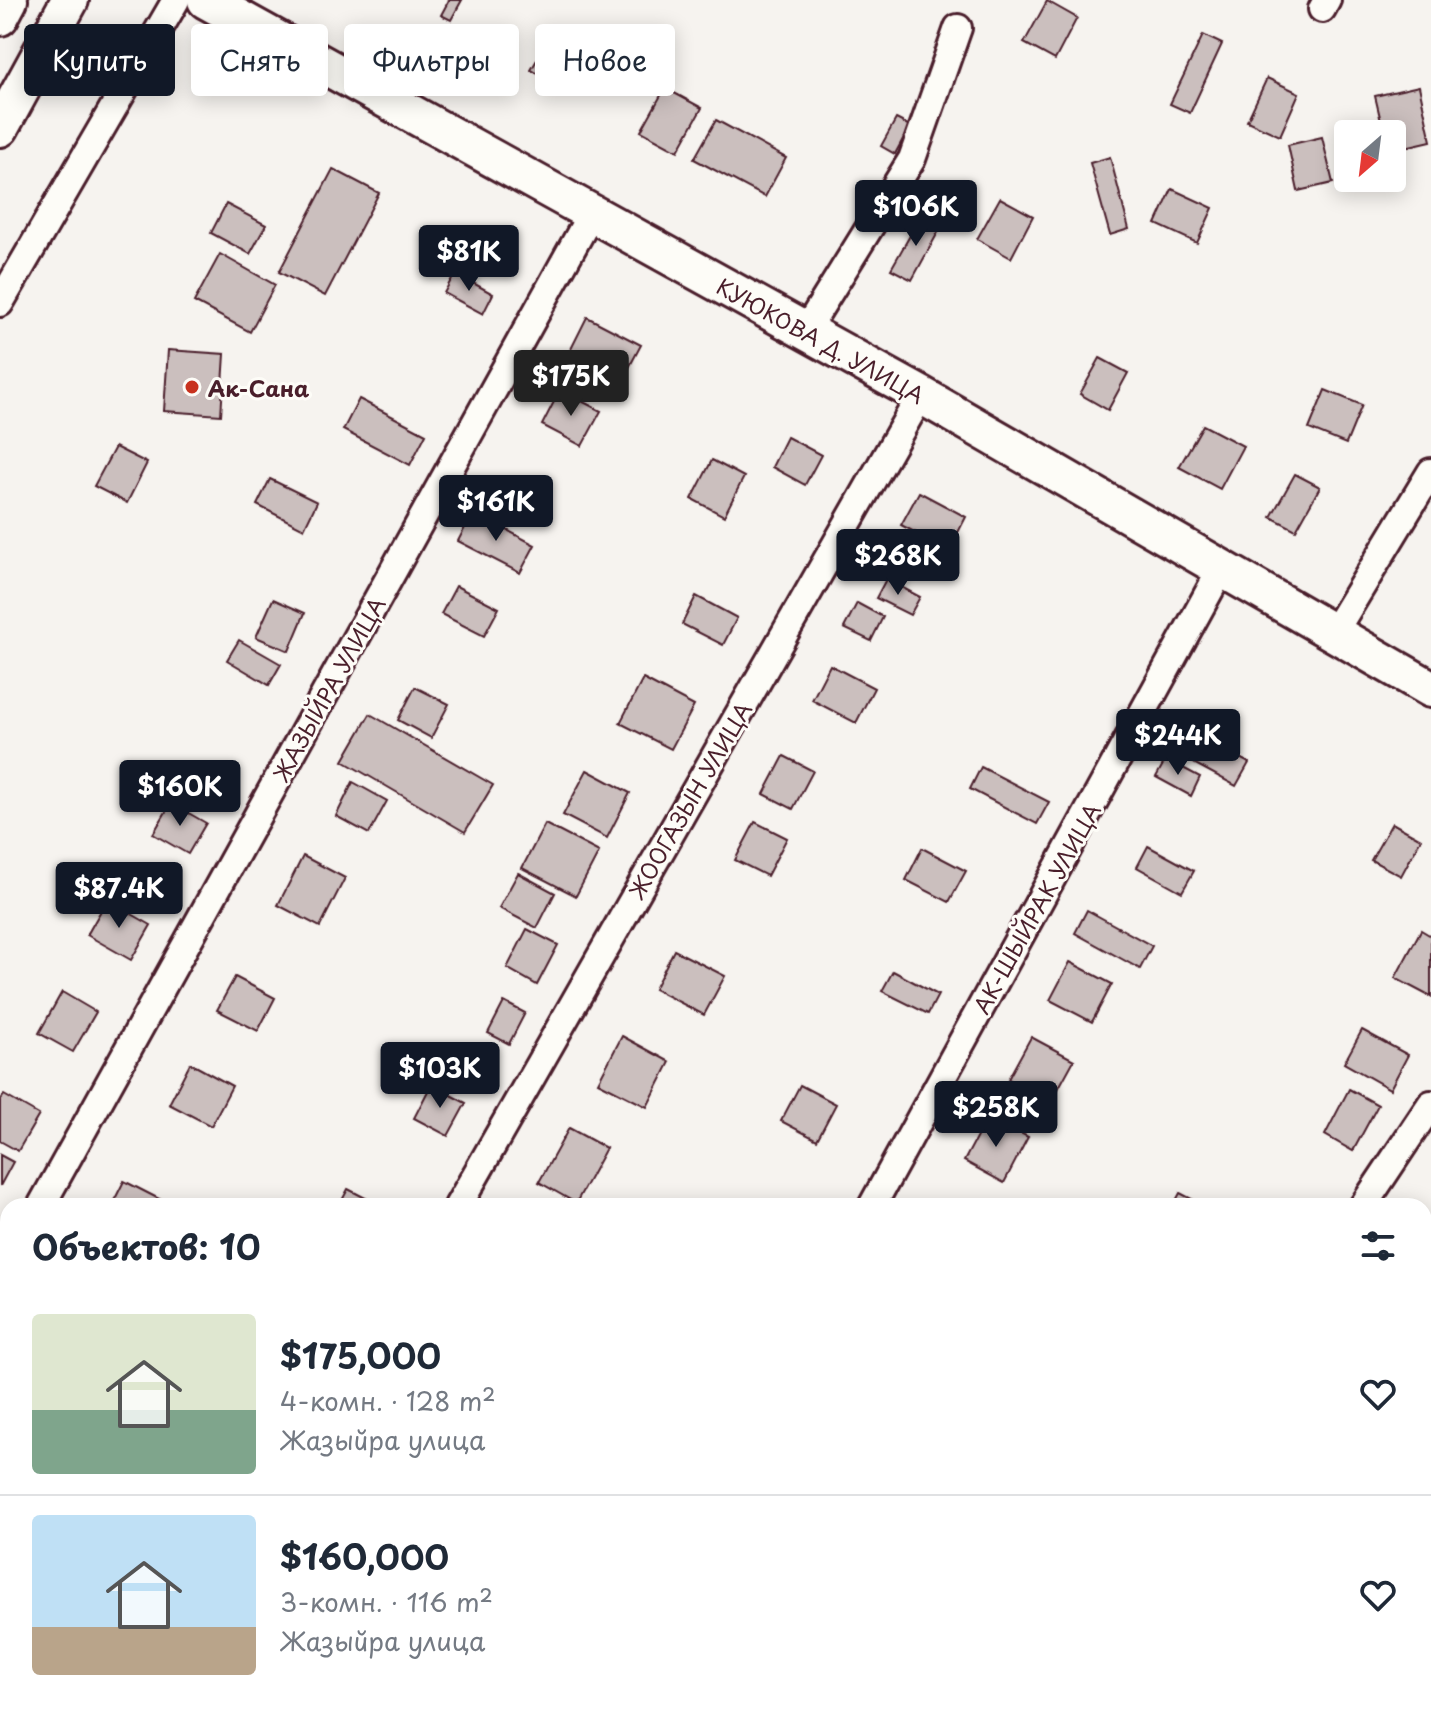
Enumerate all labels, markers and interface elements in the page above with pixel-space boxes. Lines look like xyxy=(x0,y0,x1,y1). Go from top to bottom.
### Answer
chip: Купить xyxy=(24,24,175,96)
chip: Снять xyxy=(191,24,328,96)
chip: Фильтры xyxy=(344,24,519,96)
chip: Новое xyxy=(535,24,675,96)
north arrow xyxy=(1334,120,1406,192)
map controls xyxy=(1334,120,1406,192)
pin: $106K xyxy=(860,180,972,248)
text: $106K xyxy=(873,186,959,225)
pin: $81K xyxy=(422,225,516,293)
text: $81K xyxy=(437,231,501,270)
street label: КУЮКОВА Д. УЛИЦА xyxy=(711,269,931,411)
pin: $175K xyxy=(515,350,627,418)
text: $175K xyxy=(532,356,610,395)
place label: Ак-Сана xyxy=(208,371,310,404)
marker: Ак-Сана xyxy=(183,378,201,396)
pin: $161K xyxy=(440,475,552,543)
text: $161K xyxy=(457,481,535,520)
pin: $268K xyxy=(842,529,954,597)
text: $268K xyxy=(854,535,942,574)
street label: ЖАЗЫЙРА УЛИЦА xyxy=(263,590,393,787)
street label: ЖООГАЗЫН УЛИЦА xyxy=(619,695,759,905)
pin: $244K xyxy=(1122,709,1234,777)
text: $244K xyxy=(1134,715,1222,754)
pin: $160K xyxy=(124,760,236,828)
text: $160K xyxy=(137,766,223,805)
street label: АК-ШЫЙРАК УЛИЦА xyxy=(964,796,1108,1019)
pin: $87.4K xyxy=(54,862,184,930)
text: $87.4K xyxy=(74,868,164,907)
pin: $103K xyxy=(384,1042,496,1110)
text: $103K xyxy=(399,1048,481,1087)
pin: $258K xyxy=(940,1081,1052,1149)
text: $258K xyxy=(952,1087,1040,1126)
text: Объектов: 10 xyxy=(32,1220,260,1272)
icon: filters xyxy=(1356,1224,1400,1268)
text: $175,000 xyxy=(280,1329,441,1381)
icon: home xyxy=(96,1346,192,1442)
icon: heart xyxy=(1356,1372,1400,1416)
text: 4-комн. · 128 m² xyxy=(280,1381,496,1420)
text: Жазыйра улица xyxy=(280,1420,485,1459)
text: $160,000 xyxy=(280,1530,449,1582)
icon: home xyxy=(96,1547,192,1643)
icon: heart xyxy=(1356,1573,1400,1617)
text: 3-комн. · 116 m² xyxy=(280,1582,493,1621)
text: Жазыйра улица xyxy=(280,1621,485,1660)

